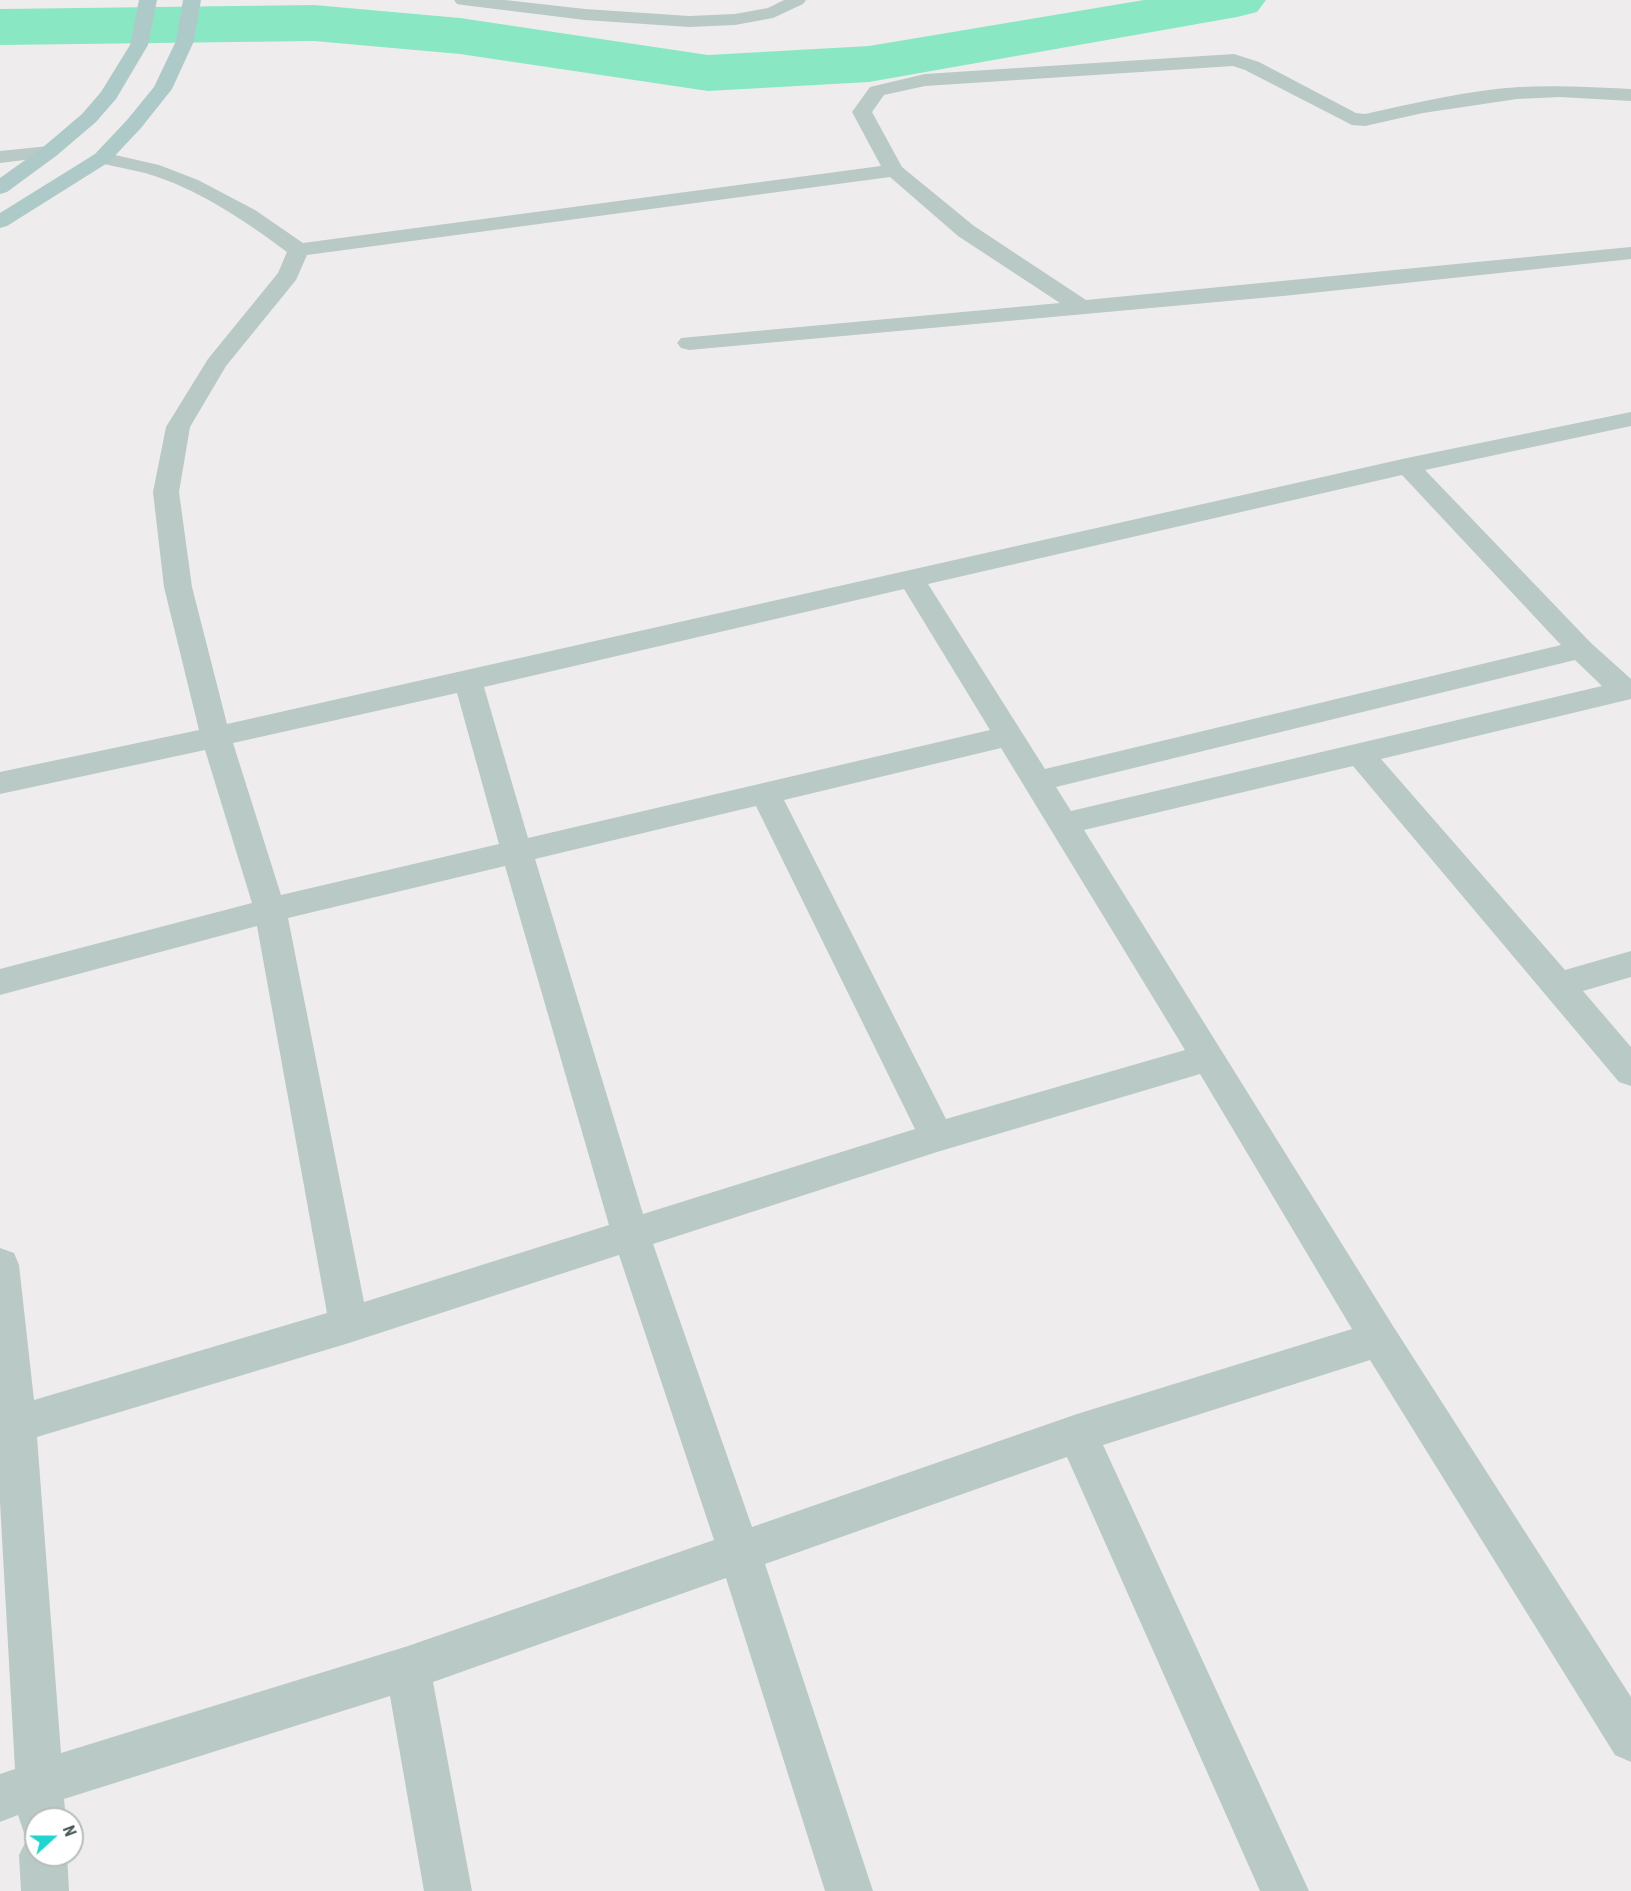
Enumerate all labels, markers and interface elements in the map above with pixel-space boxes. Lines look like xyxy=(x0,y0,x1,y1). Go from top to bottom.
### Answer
north arrow xyxy=(24,1807,84,1867)
text: N xyxy=(59,1823,80,1839)

